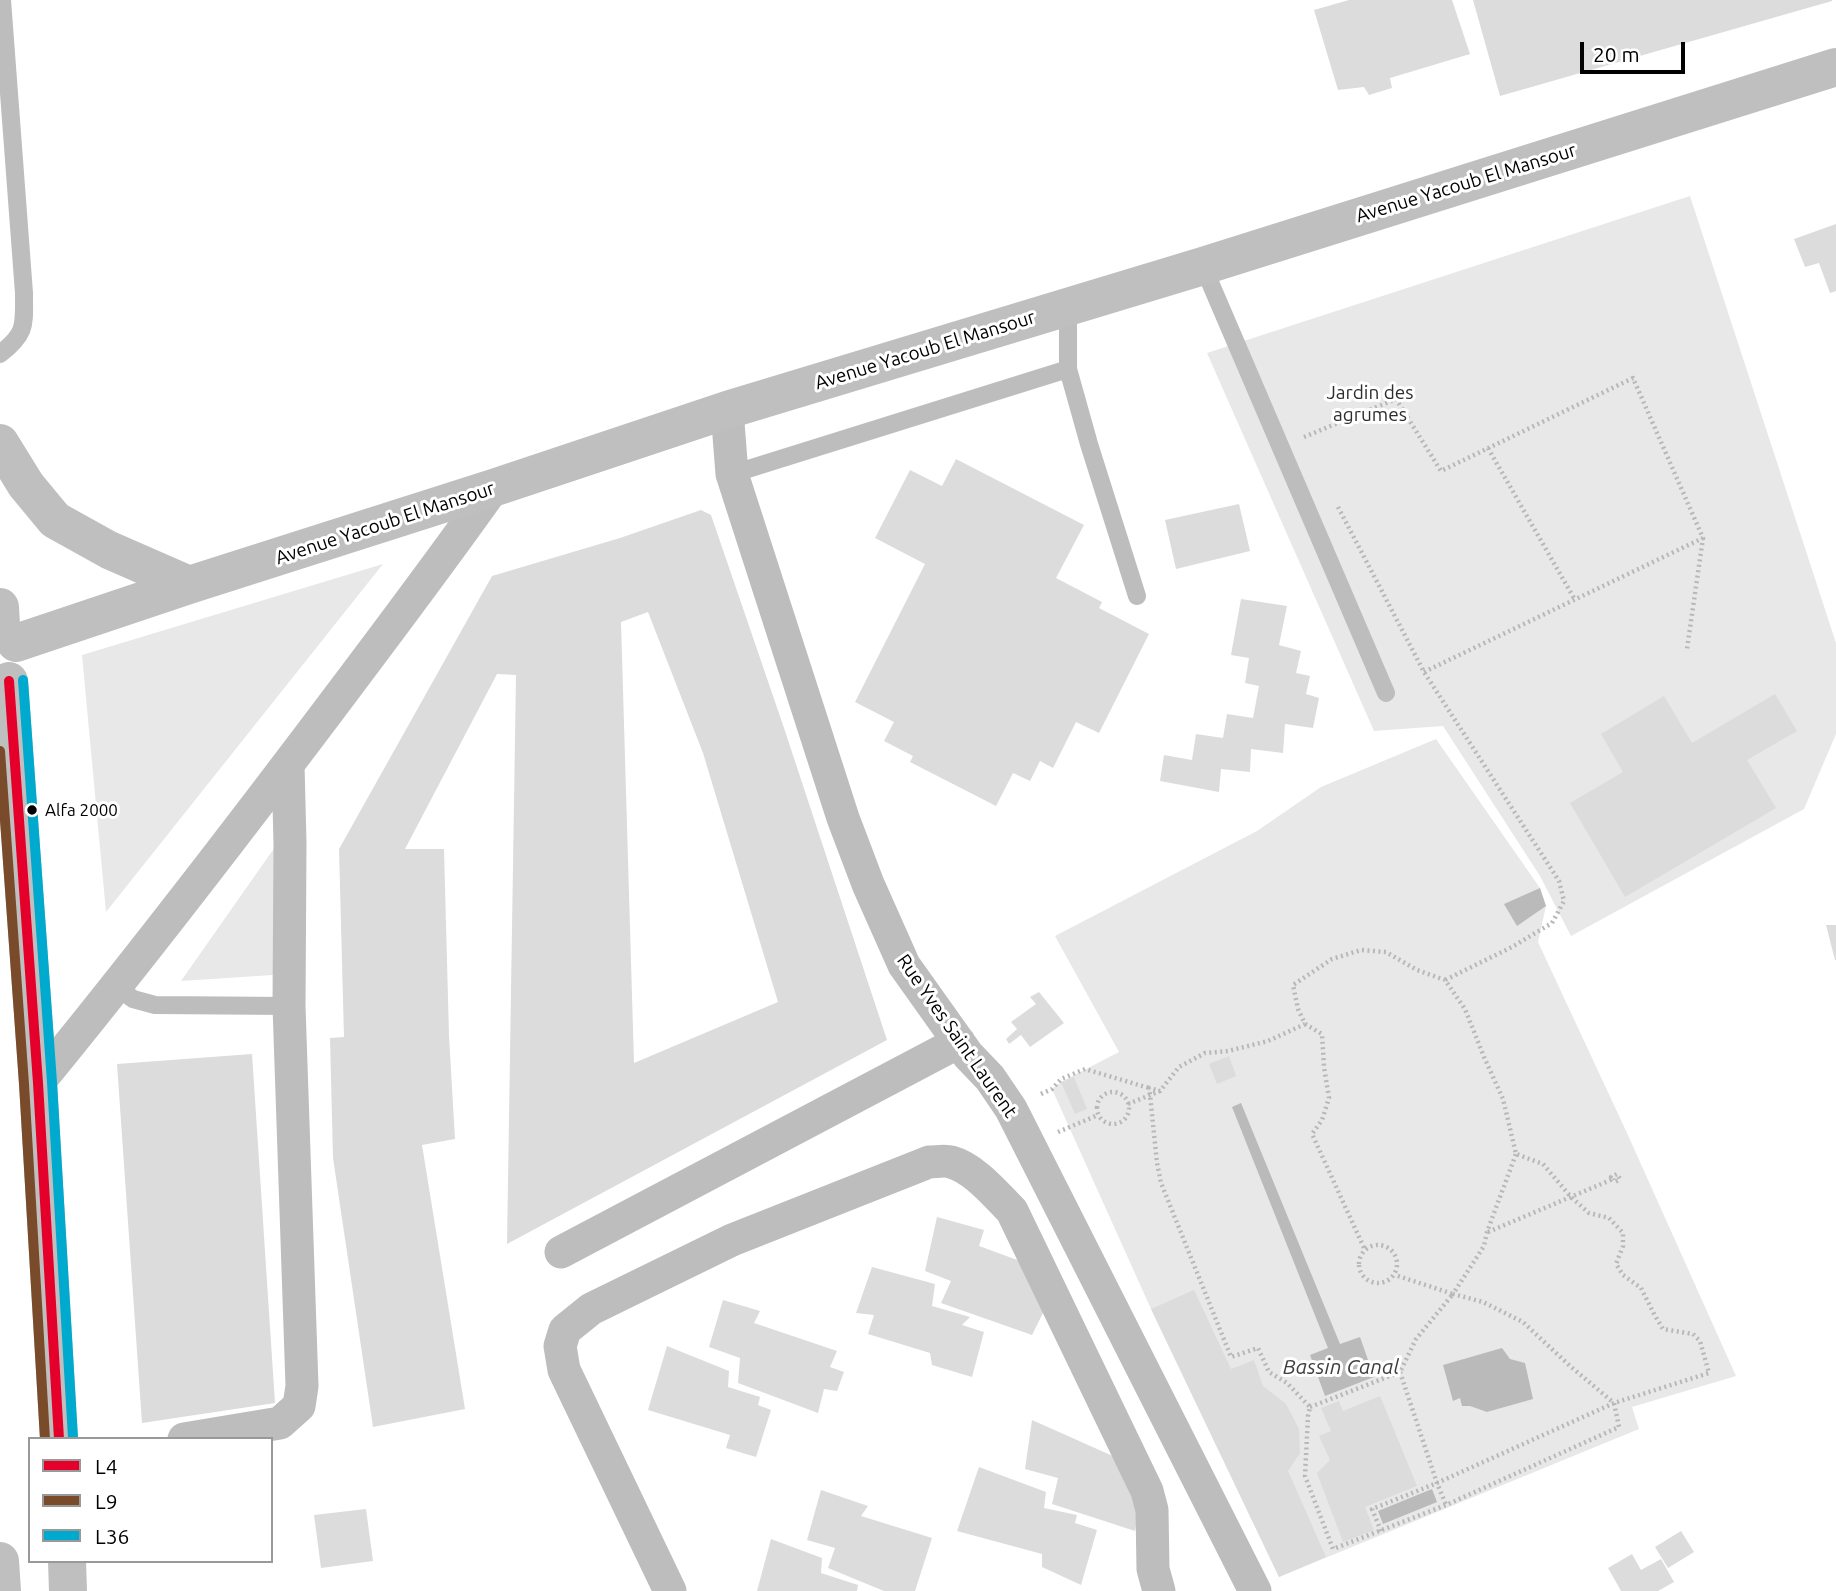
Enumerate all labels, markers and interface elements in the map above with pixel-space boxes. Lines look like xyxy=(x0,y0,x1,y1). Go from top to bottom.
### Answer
scale bar xyxy=(1584,28,1689,72)
text: 20 m xyxy=(1593,42,1640,66)
street label: Avenue Yacoub El Mansour xyxy=(1353,139,1579,227)
street label: Avenue Yacoub El Mansour xyxy=(812,306,1038,394)
park label: Jardin des agrumes xyxy=(1326,382,1414,426)
street label: Avenue Yacoub El Mansour xyxy=(272,477,498,569)
place label: Alfa 2000 xyxy=(45,800,118,820)
marker: Alfa 2000 xyxy=(25,803,39,817)
street label: Rue Yves Saint Laurent xyxy=(892,950,1022,1122)
water label: Bassin Canal xyxy=(1283,1354,1399,1380)
legend xyxy=(28,1437,273,1563)
text: L4 xyxy=(95,1454,118,1478)
text: L9 xyxy=(95,1489,118,1513)
text: L36 xyxy=(95,1524,129,1548)

